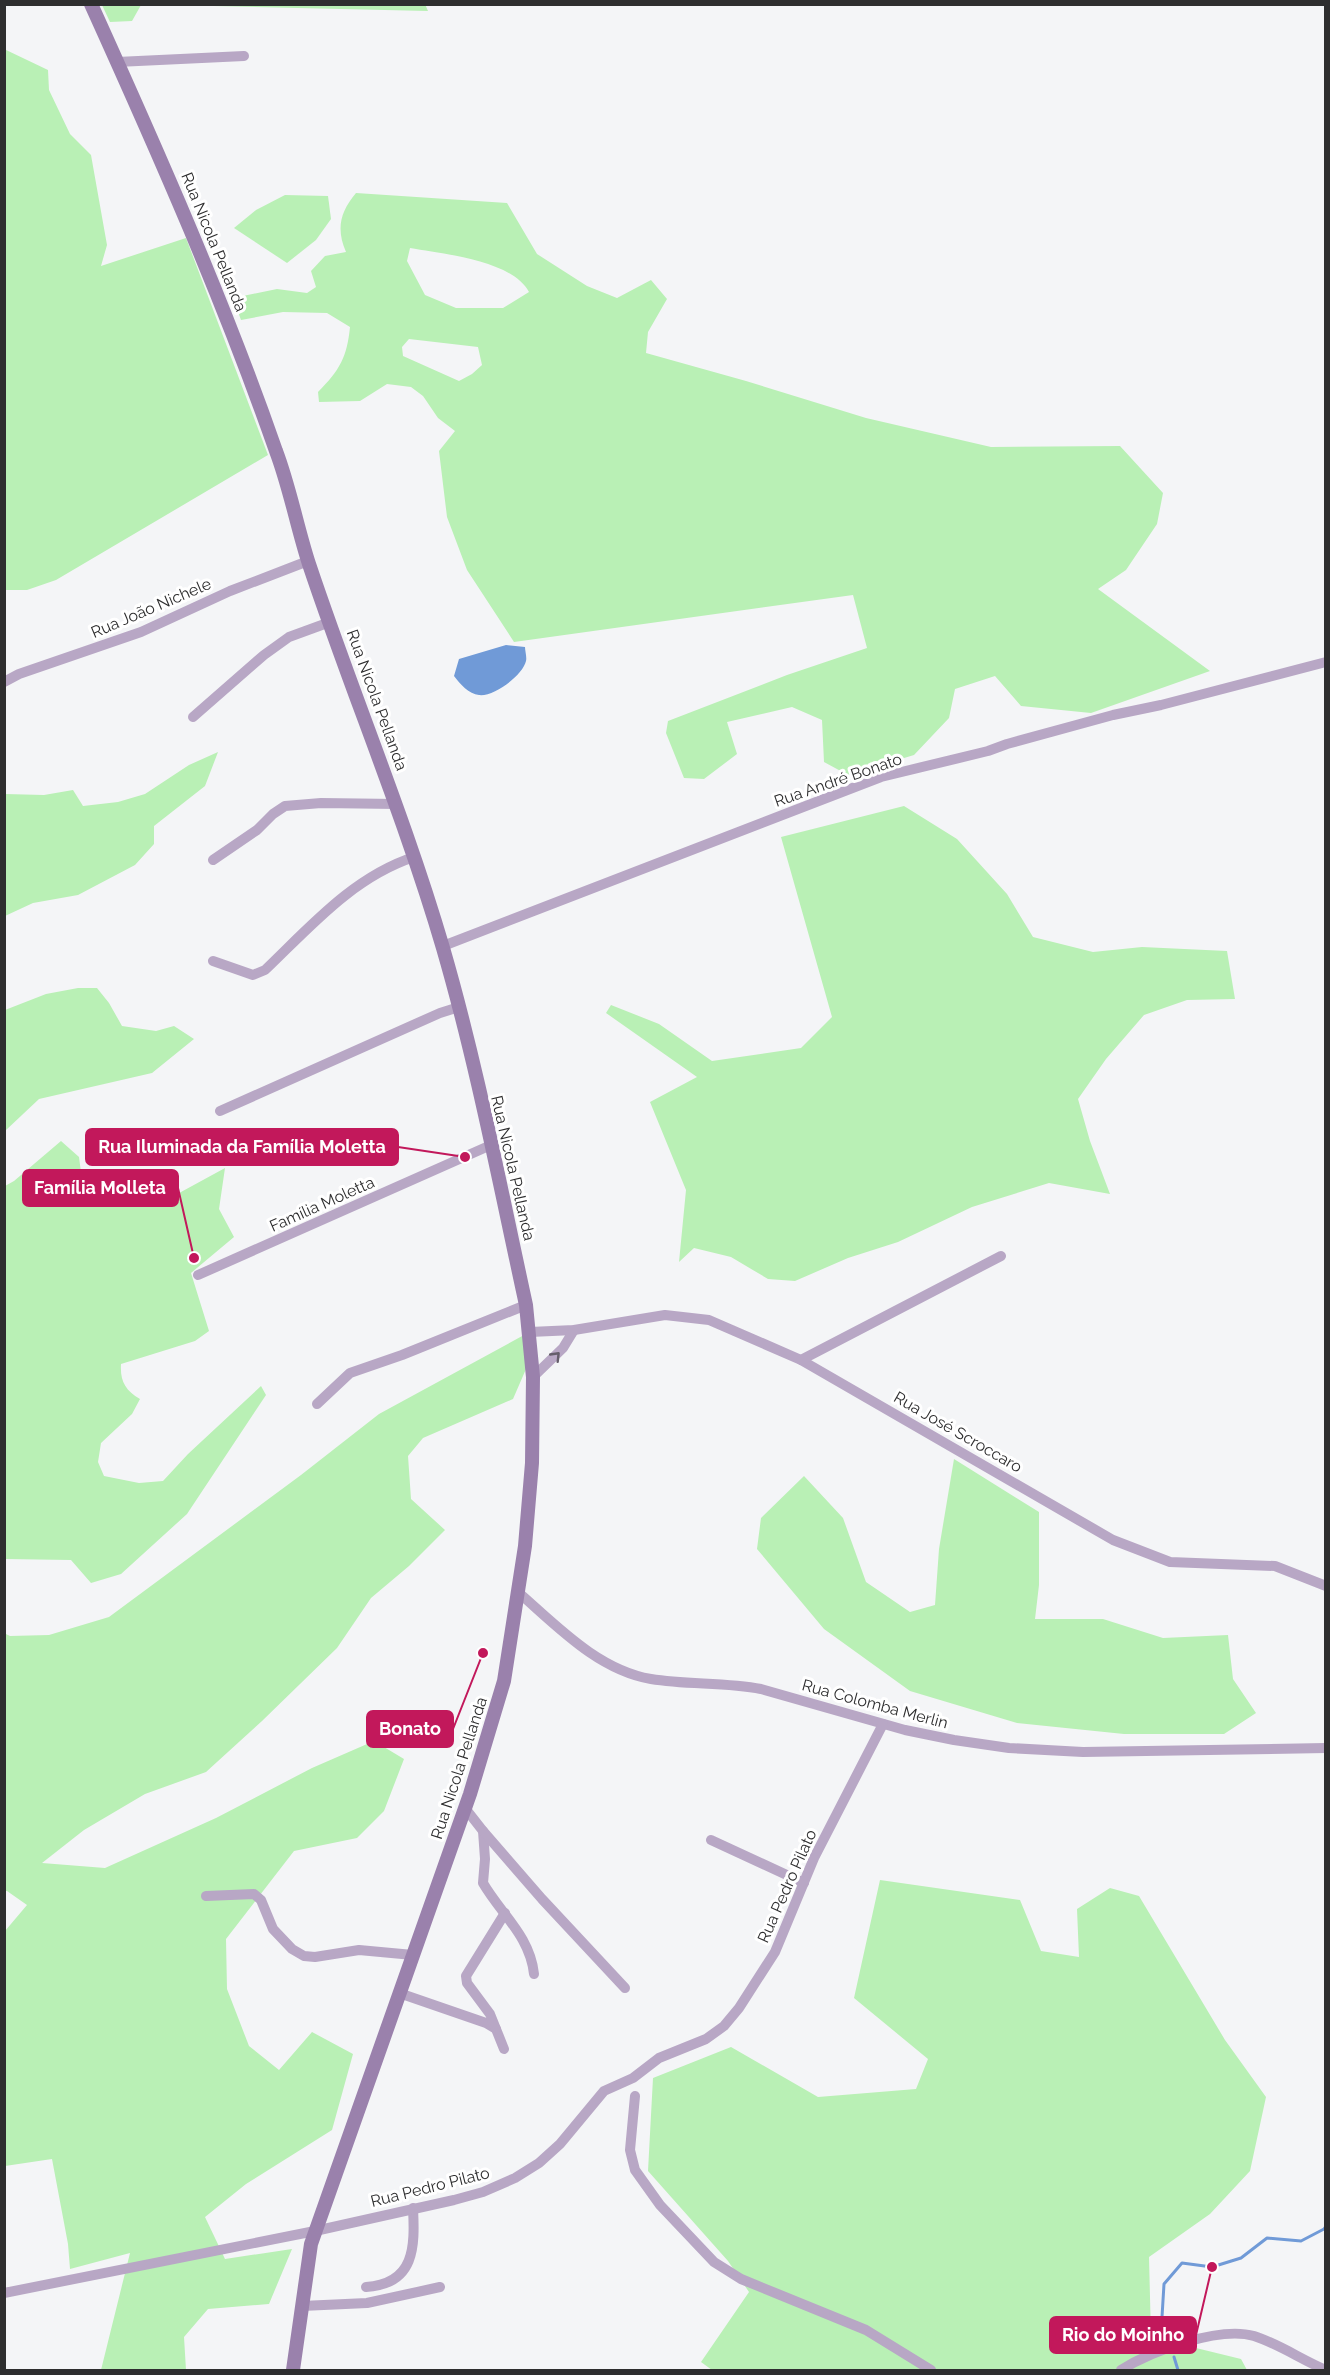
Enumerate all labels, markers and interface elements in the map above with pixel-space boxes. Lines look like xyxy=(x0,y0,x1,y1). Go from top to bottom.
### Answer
street label: Rua Nicola Pellanda xyxy=(177,170,251,314)
street label: Rua João Nichele xyxy=(88,574,214,642)
street label: Rua Nicola Pellanda xyxy=(343,627,411,773)
street label: Rua André Bonato xyxy=(772,749,904,811)
street label: Rua Nicola Pellanda xyxy=(487,1094,539,1242)
callout: Rua Iluminada da Família Moletta xyxy=(86,1129,398,1165)
text: Rua Iluminada da Família Moletta xyxy=(98,1136,386,1157)
callout: Família Molleta xyxy=(23,1170,178,1206)
street label: Família Moletta xyxy=(267,1172,377,1236)
text: Família Molleta xyxy=(34,1177,166,1198)
one-way arrow xyxy=(549,1352,560,1362)
street label: Rua José Scroccaro xyxy=(890,1388,1026,1476)
street label: Rua Colomba Merlin xyxy=(800,1675,950,1733)
street label: Rua Nicola Pellanda xyxy=(427,1694,491,1842)
callout: Bonato xyxy=(367,1711,453,1747)
text: Bonato xyxy=(379,1718,441,1739)
street label: Rua Pedro Pilato xyxy=(754,1826,820,1946)
street label: Rua Pedro Pilato xyxy=(369,2163,491,2211)
callout: Rio do Moinho xyxy=(1050,2317,1196,2353)
text: Rio do Moinho xyxy=(1062,2324,1184,2345)

